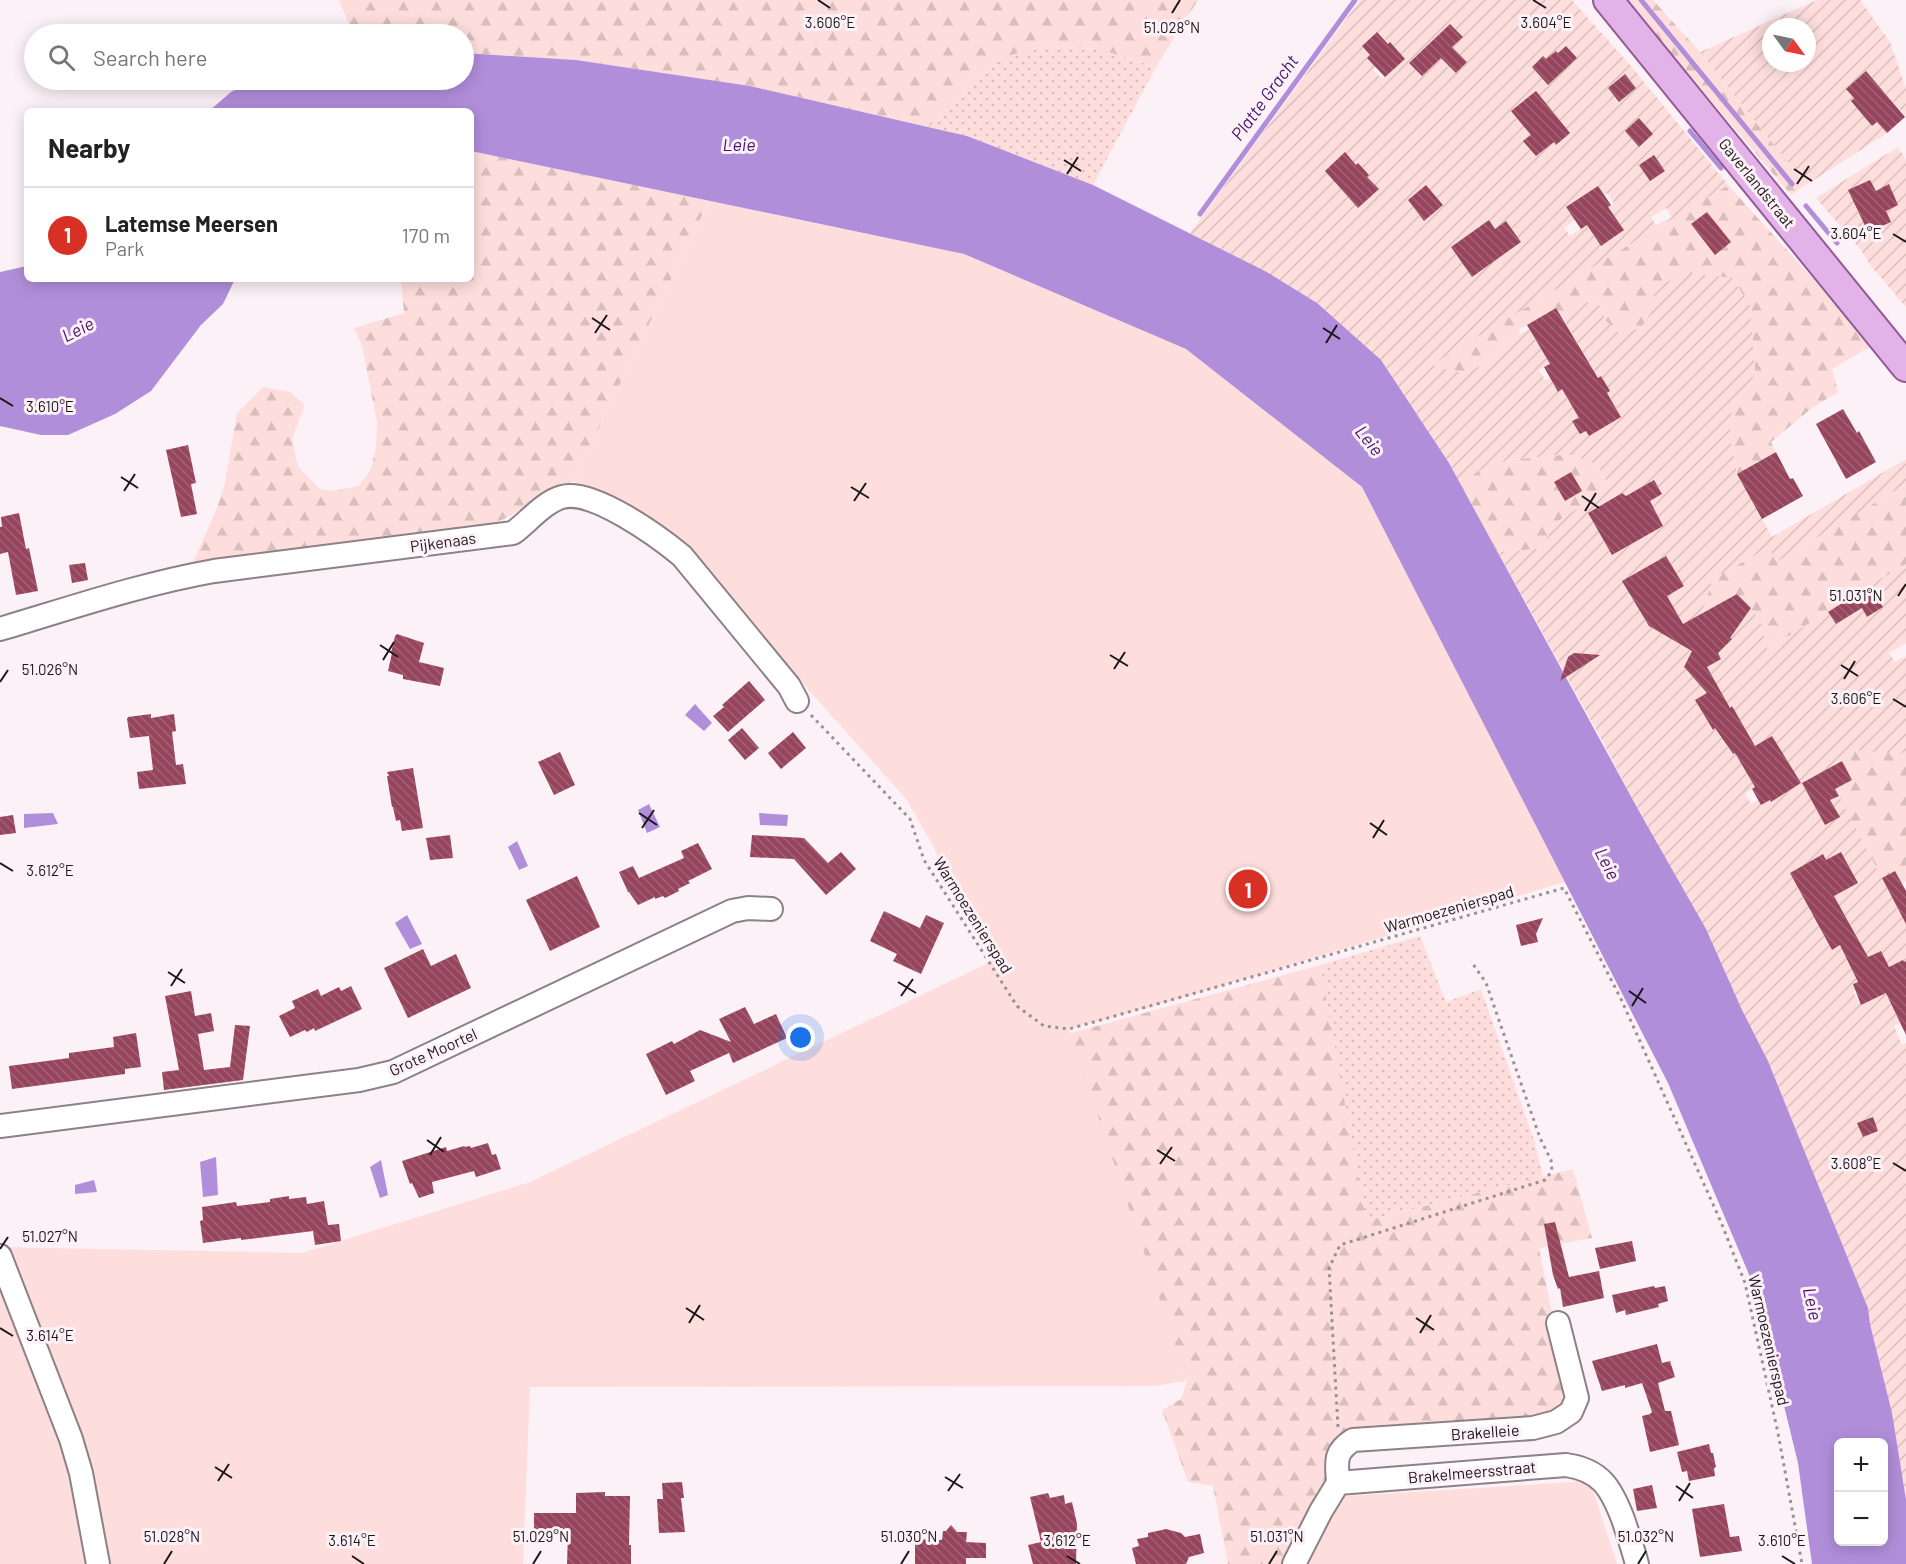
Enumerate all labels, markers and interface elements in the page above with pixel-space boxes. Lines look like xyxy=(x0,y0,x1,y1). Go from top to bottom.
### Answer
text: 3.606°E xyxy=(805,13,855,31)
text: 3.604°E xyxy=(1520,13,1572,31)
text: 51.028°N xyxy=(1144,18,1200,36)
north arrow xyxy=(1762,18,1816,72)
search box xyxy=(24,24,474,90)
icon: search xyxy=(45,41,78,74)
text: Search here xyxy=(93,44,207,70)
water label: Platte Gracht xyxy=(1226,50,1303,144)
text: Nearby xyxy=(48,132,130,163)
water label: Leie xyxy=(723,133,756,155)
street label: Gaverlandstraat xyxy=(1715,134,1799,231)
text: Latemse Meersen xyxy=(105,210,278,236)
text: 1 xyxy=(64,223,71,247)
text: 170 m xyxy=(402,223,450,247)
text: 3.604°E xyxy=(1830,224,1882,242)
text: Park xyxy=(105,236,144,260)
water label: Leie xyxy=(58,312,97,346)
text: 3.610°E xyxy=(26,397,74,415)
water label: Leie xyxy=(1351,421,1389,460)
street label: Pijkenaas xyxy=(409,527,477,556)
text: 51.031°N xyxy=(1829,586,1883,604)
text: 51.026°N xyxy=(22,660,78,678)
text: 3.606°E xyxy=(1831,689,1881,707)
water label: Leie xyxy=(1591,844,1625,883)
street label: Warmoezenierspad xyxy=(930,853,1017,976)
text: 3.612°E xyxy=(26,861,74,879)
pin: 1 xyxy=(1228,866,1268,912)
street label: Warmoezenierspad xyxy=(1382,881,1516,936)
your location xyxy=(786,1023,815,1052)
street label: Grote Moortel xyxy=(386,1024,480,1079)
text: 3.608°E xyxy=(1831,1154,1881,1172)
text: 51.027°N xyxy=(22,1227,78,1245)
street label: Warmoezenierspad xyxy=(1745,1273,1794,1407)
water label: Leie xyxy=(1799,1285,1827,1322)
text: 3.614°E xyxy=(26,1326,74,1344)
street label: Brakelleie xyxy=(1450,1420,1520,1443)
map controls xyxy=(1834,1438,1888,1546)
button: + xyxy=(1834,1438,1888,1492)
street label: Brakelmeersstraat xyxy=(1407,1456,1537,1487)
button: − xyxy=(1834,1492,1888,1546)
text: 51.028°N xyxy=(144,1527,200,1545)
text: 51.029°N xyxy=(513,1527,569,1545)
text: 51.030°N xyxy=(881,1527,937,1545)
text: 51.031°N xyxy=(1250,1527,1304,1545)
text: 51.032°N xyxy=(1618,1527,1674,1545)
text: 3.614°E xyxy=(328,1531,376,1549)
text: 3.612°E xyxy=(1043,1531,1091,1549)
text: 3.610°E xyxy=(1758,1531,1806,1549)

